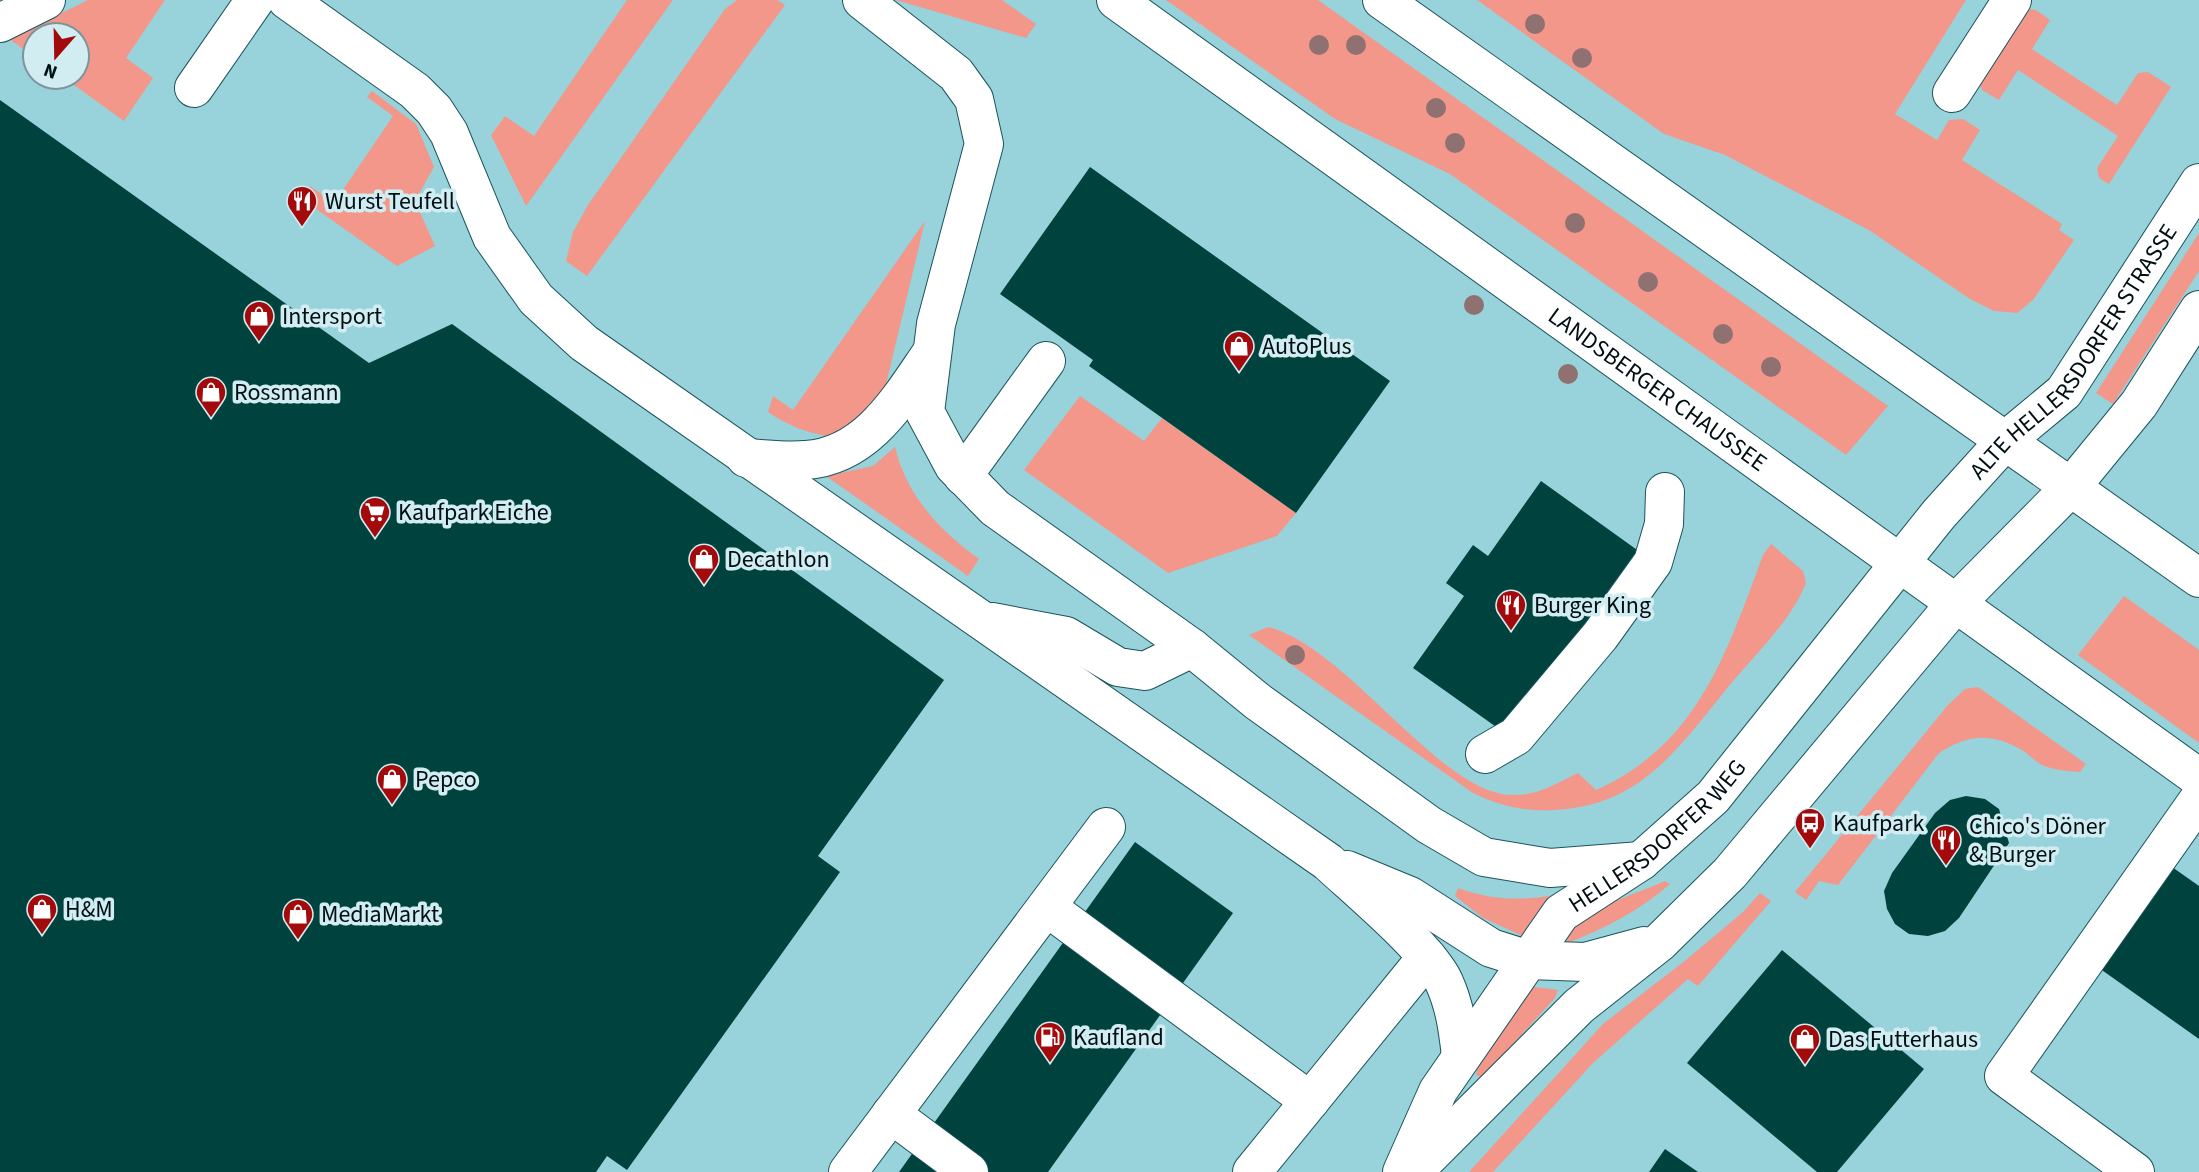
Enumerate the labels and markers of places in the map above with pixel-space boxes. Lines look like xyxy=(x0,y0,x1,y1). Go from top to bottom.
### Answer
restaurant icon: Wurst Teufell xyxy=(285,184,319,228)
place label: Wurst Teufell xyxy=(325,184,455,219)
shop icon: Intersport xyxy=(242,299,276,343)
place label: Intersport xyxy=(282,299,382,334)
shop icon: AutoPlus xyxy=(1222,329,1256,373)
place label: AutoPlus xyxy=(1262,329,1352,364)
shop icon: Rossmann xyxy=(194,375,228,419)
place label: Rossmann xyxy=(234,375,339,410)
supermarket icon: Kaufpark Eiche xyxy=(358,495,392,539)
place label: Kaufpark Eiche xyxy=(398,495,549,530)
shop icon: Decathlon xyxy=(687,542,721,586)
place label: Decathlon xyxy=(727,542,830,577)
restaurant icon: Burger King xyxy=(1494,588,1528,632)
place label: Burger King xyxy=(1534,588,1651,623)
shop icon: Pepco xyxy=(375,762,409,806)
place label: Pepco xyxy=(415,762,477,797)
bus stop icon: Kaufpark xyxy=(1793,806,1827,850)
place label: Kaufpark xyxy=(1833,806,1924,841)
place label: Chico's Döner & Burger xyxy=(1969,809,2107,872)
restaurant icon: Chico's Döner & Burger xyxy=(1929,823,1963,867)
shop icon: H&M xyxy=(25,892,59,936)
place label: H&M xyxy=(65,892,113,927)
shop icon: MediaMarkt xyxy=(281,897,315,941)
place label: MediaMarkt xyxy=(321,897,439,932)
fuel station icon: Kaufland xyxy=(1033,1020,1067,1064)
place label: Kaufland xyxy=(1073,1020,1164,1055)
shop icon: Das Futterhaus xyxy=(1788,1022,1822,1066)
place label: Das Futterhaus xyxy=(1828,1022,1978,1057)

